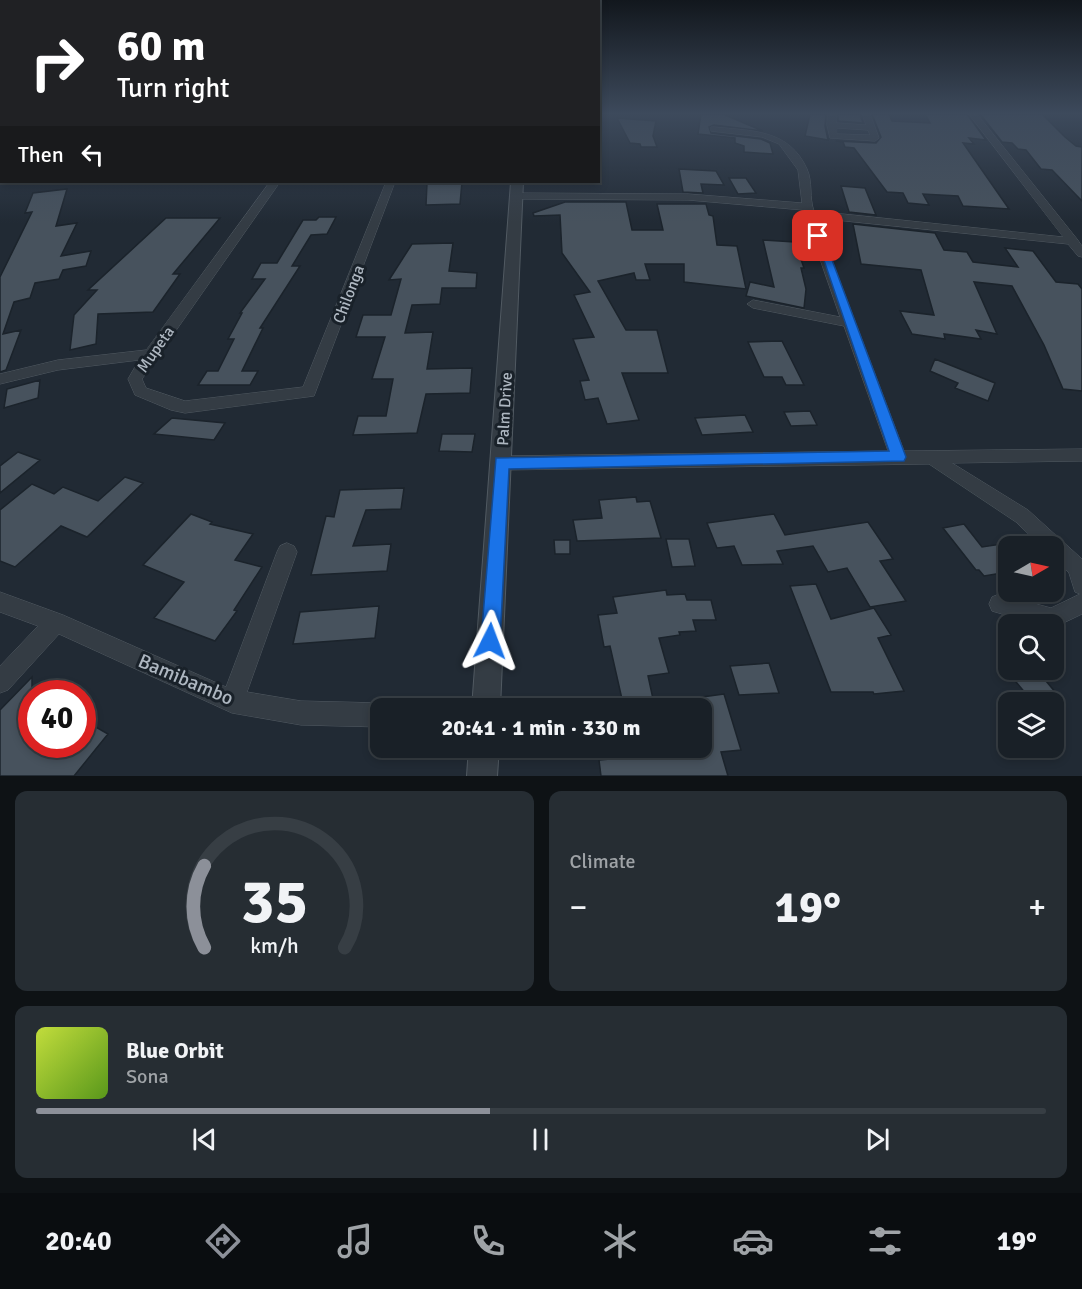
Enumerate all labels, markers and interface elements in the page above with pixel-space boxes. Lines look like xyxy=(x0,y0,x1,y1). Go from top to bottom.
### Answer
text: 60 m xyxy=(117,21,206,72)
icon: right xyxy=(18,24,96,102)
text: Turn right xyxy=(117,72,230,105)
icon: left xyxy=(76,138,109,171)
text: Then xyxy=(18,141,64,168)
pin xyxy=(792,210,843,261)
icon: arrive xyxy=(801,219,834,252)
street label: Chilonga xyxy=(329,262,369,326)
street label: Mupeta xyxy=(133,323,179,377)
street label: Palm Drive xyxy=(493,372,517,446)
north arrow xyxy=(998,536,1064,602)
map controls xyxy=(998,536,1064,758)
position arrow xyxy=(458,609,522,673)
button: search xyxy=(998,614,1064,680)
street label: Bamibambo xyxy=(134,648,237,711)
speed limit sign: 40 xyxy=(18,680,96,758)
button: layers xyxy=(998,692,1064,758)
text: 20:41 · 1 min · 330 m xyxy=(441,714,641,741)
text: Climate xyxy=(570,849,635,874)
text: 35 xyxy=(241,863,308,940)
text: 19° xyxy=(774,880,841,935)
text: − xyxy=(570,887,587,928)
text: + xyxy=(1028,887,1046,928)
text: km/h xyxy=(250,933,299,959)
text: Blue Orbit xyxy=(126,1037,224,1064)
text: Sona xyxy=(126,1064,169,1089)
icon: previous xyxy=(188,1123,221,1156)
icon: pause xyxy=(524,1123,557,1156)
icon: next xyxy=(861,1123,894,1156)
icon: directions xyxy=(202,1220,244,1262)
icon: music xyxy=(334,1220,376,1262)
icon: phone xyxy=(467,1220,509,1262)
icon: climate xyxy=(599,1220,641,1262)
icon: car xyxy=(732,1220,774,1262)
icon: filters xyxy=(864,1220,906,1262)
text: 20:40 xyxy=(45,1225,112,1258)
text: 19° xyxy=(997,1225,1037,1258)

